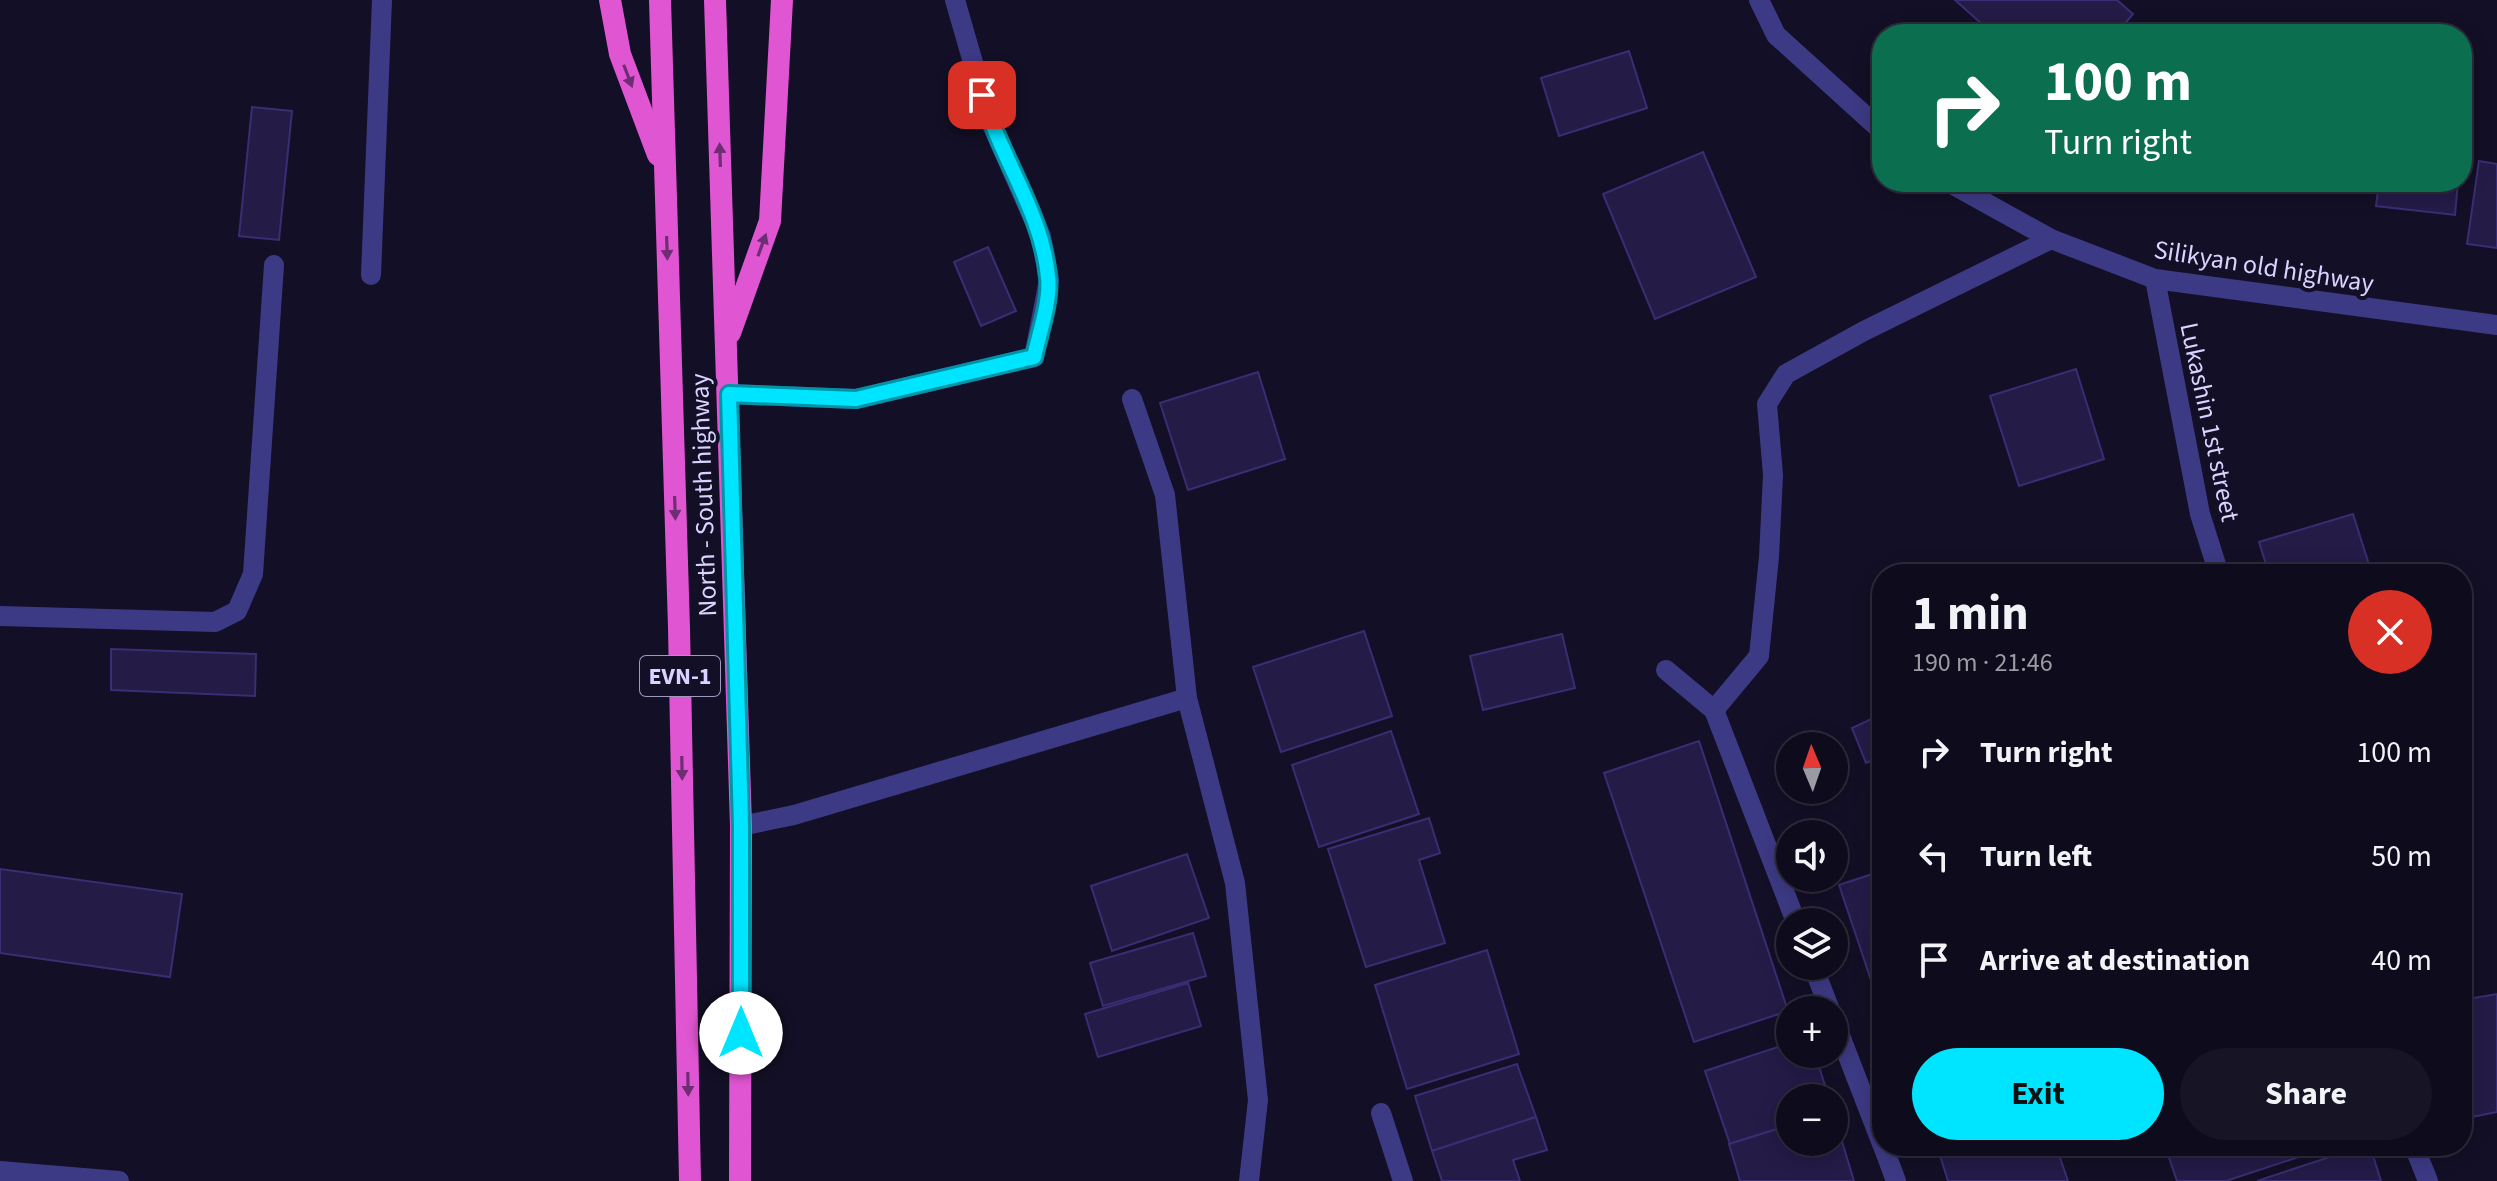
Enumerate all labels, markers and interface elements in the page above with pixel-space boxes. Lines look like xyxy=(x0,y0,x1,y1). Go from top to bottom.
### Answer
text: 100 m xyxy=(2044,43,2192,122)
icon: right xyxy=(1912,56,2016,160)
pin xyxy=(948,61,1016,129)
one-way arrow xyxy=(622,64,635,88)
icon: arrive xyxy=(960,73,1004,117)
text: Turn right xyxy=(2044,117,2192,168)
one-way arrow xyxy=(713,142,726,167)
street label: Silikyan old highway xyxy=(2151,231,2377,302)
one-way arrow xyxy=(756,233,768,257)
one-way arrow xyxy=(660,236,673,261)
street label: Lukashin 1st street xyxy=(2170,319,2249,525)
street label: North - South highway xyxy=(681,373,726,617)
one-way arrow xyxy=(669,496,681,521)
text: 1 min xyxy=(1912,580,2029,648)
button: close xyxy=(2348,590,2432,674)
text: 190 m · 21:46 xyxy=(1912,644,2053,681)
road number: EVN-1 xyxy=(640,656,720,696)
icon: right xyxy=(1912,730,1956,774)
text: Turn right xyxy=(1980,731,2112,774)
text: 100 m xyxy=(2356,731,2432,774)
north arrow xyxy=(1776,732,1848,804)
map controls xyxy=(1776,732,1848,1156)
one-way arrow xyxy=(675,756,688,781)
button: sound xyxy=(1776,820,1848,892)
icon: left xyxy=(1912,834,1956,878)
text: Turn left xyxy=(1980,835,2092,878)
text: 50 m xyxy=(2371,835,2432,878)
button: layers xyxy=(1776,908,1848,980)
icon: arrive xyxy=(1912,938,1956,982)
text: Arrive at destination xyxy=(1980,939,2250,982)
text: 40 m xyxy=(2371,939,2432,982)
position arrow xyxy=(699,991,783,1075)
button: + xyxy=(1776,996,1848,1068)
button: Exit xyxy=(1912,1048,2164,1140)
button: Share xyxy=(2180,1048,2432,1140)
one-way arrow xyxy=(682,1072,694,1097)
button: − xyxy=(1776,1084,1848,1156)

